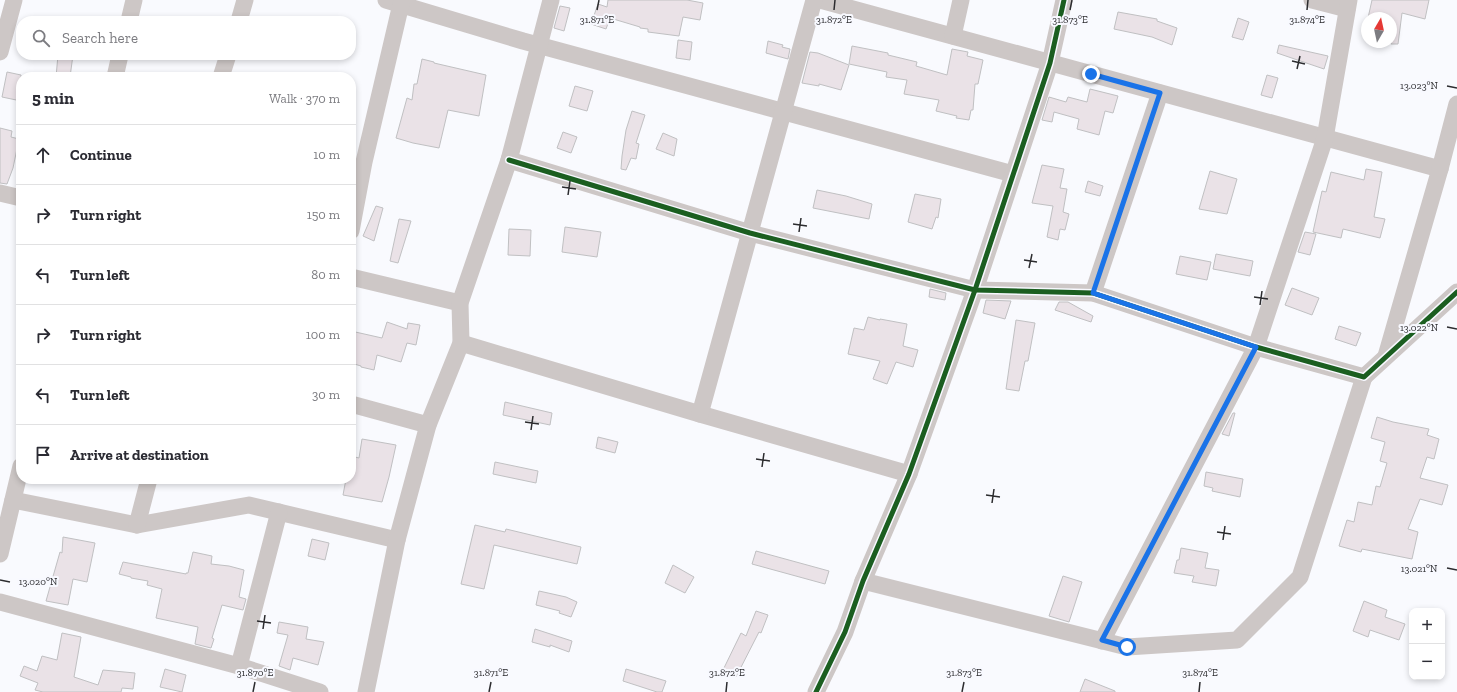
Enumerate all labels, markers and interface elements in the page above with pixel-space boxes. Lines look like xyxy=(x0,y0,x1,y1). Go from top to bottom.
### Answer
north arrow xyxy=(1361,12,1397,48)
text: 31.871°E xyxy=(580,14,614,26)
text: 31.872°E xyxy=(816,14,852,26)
text: 31.873°E xyxy=(1052,14,1088,26)
text: 31.874°E xyxy=(1289,14,1325,26)
search box xyxy=(16,16,356,60)
icon: search xyxy=(30,27,52,49)
text: Search here xyxy=(62,29,138,47)
route end xyxy=(1082,65,1100,83)
text: 13.023°N xyxy=(1400,80,1439,92)
text: 5 min xyxy=(32,88,74,108)
text: Walk · 370 m xyxy=(269,91,340,106)
icon: ahead xyxy=(32,144,54,166)
text: Continue xyxy=(70,146,132,164)
text: 10 m xyxy=(313,147,340,162)
icon: right xyxy=(32,204,54,226)
text: Turn right xyxy=(70,206,141,224)
text: 150 m xyxy=(307,207,340,222)
icon: left xyxy=(32,264,54,286)
text: Turn left xyxy=(70,266,130,284)
text: 80 m xyxy=(311,267,340,282)
text: 13.022°N xyxy=(1400,322,1439,334)
icon: right xyxy=(32,324,54,346)
text: Turn right xyxy=(70,326,141,344)
text: 100 m xyxy=(306,327,340,342)
icon: left xyxy=(32,384,54,406)
text: Turn left xyxy=(70,386,130,404)
text: 30 m xyxy=(312,387,340,402)
icon: arrive xyxy=(32,444,54,466)
text: Arrive at destination xyxy=(70,446,209,464)
text: 13.021°N xyxy=(1401,563,1438,575)
text: 13.020°N xyxy=(19,576,58,588)
map controls xyxy=(1409,608,1445,680)
button: + xyxy=(1409,608,1445,644)
route start xyxy=(1118,638,1136,656)
button: − xyxy=(1409,644,1445,680)
text: 31.870°E xyxy=(237,667,273,679)
text: 31.871°E xyxy=(474,667,508,679)
text: 31.872°E xyxy=(709,667,745,679)
text: 31.873°E xyxy=(946,667,982,679)
text: 31.874°E xyxy=(1182,667,1218,679)

